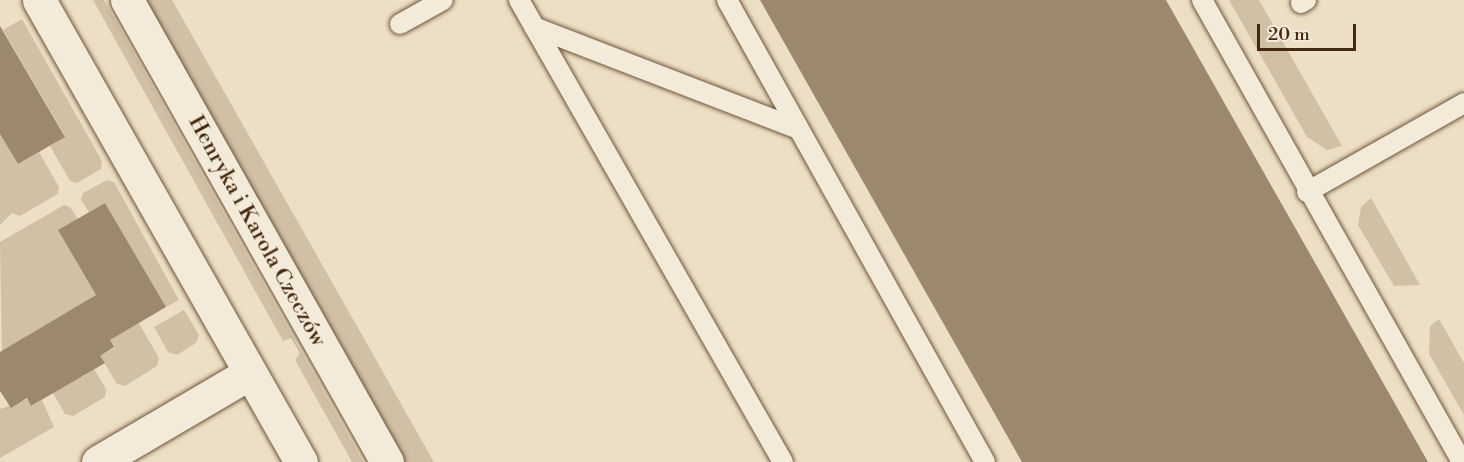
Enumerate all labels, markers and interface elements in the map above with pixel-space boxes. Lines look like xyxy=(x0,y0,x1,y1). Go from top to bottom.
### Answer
scale bar xyxy=(1260,12,1359,50)
text: 20 m xyxy=(1268,23,1310,46)
street label: Henryka i Karola Czeczów xyxy=(182,111,332,351)

